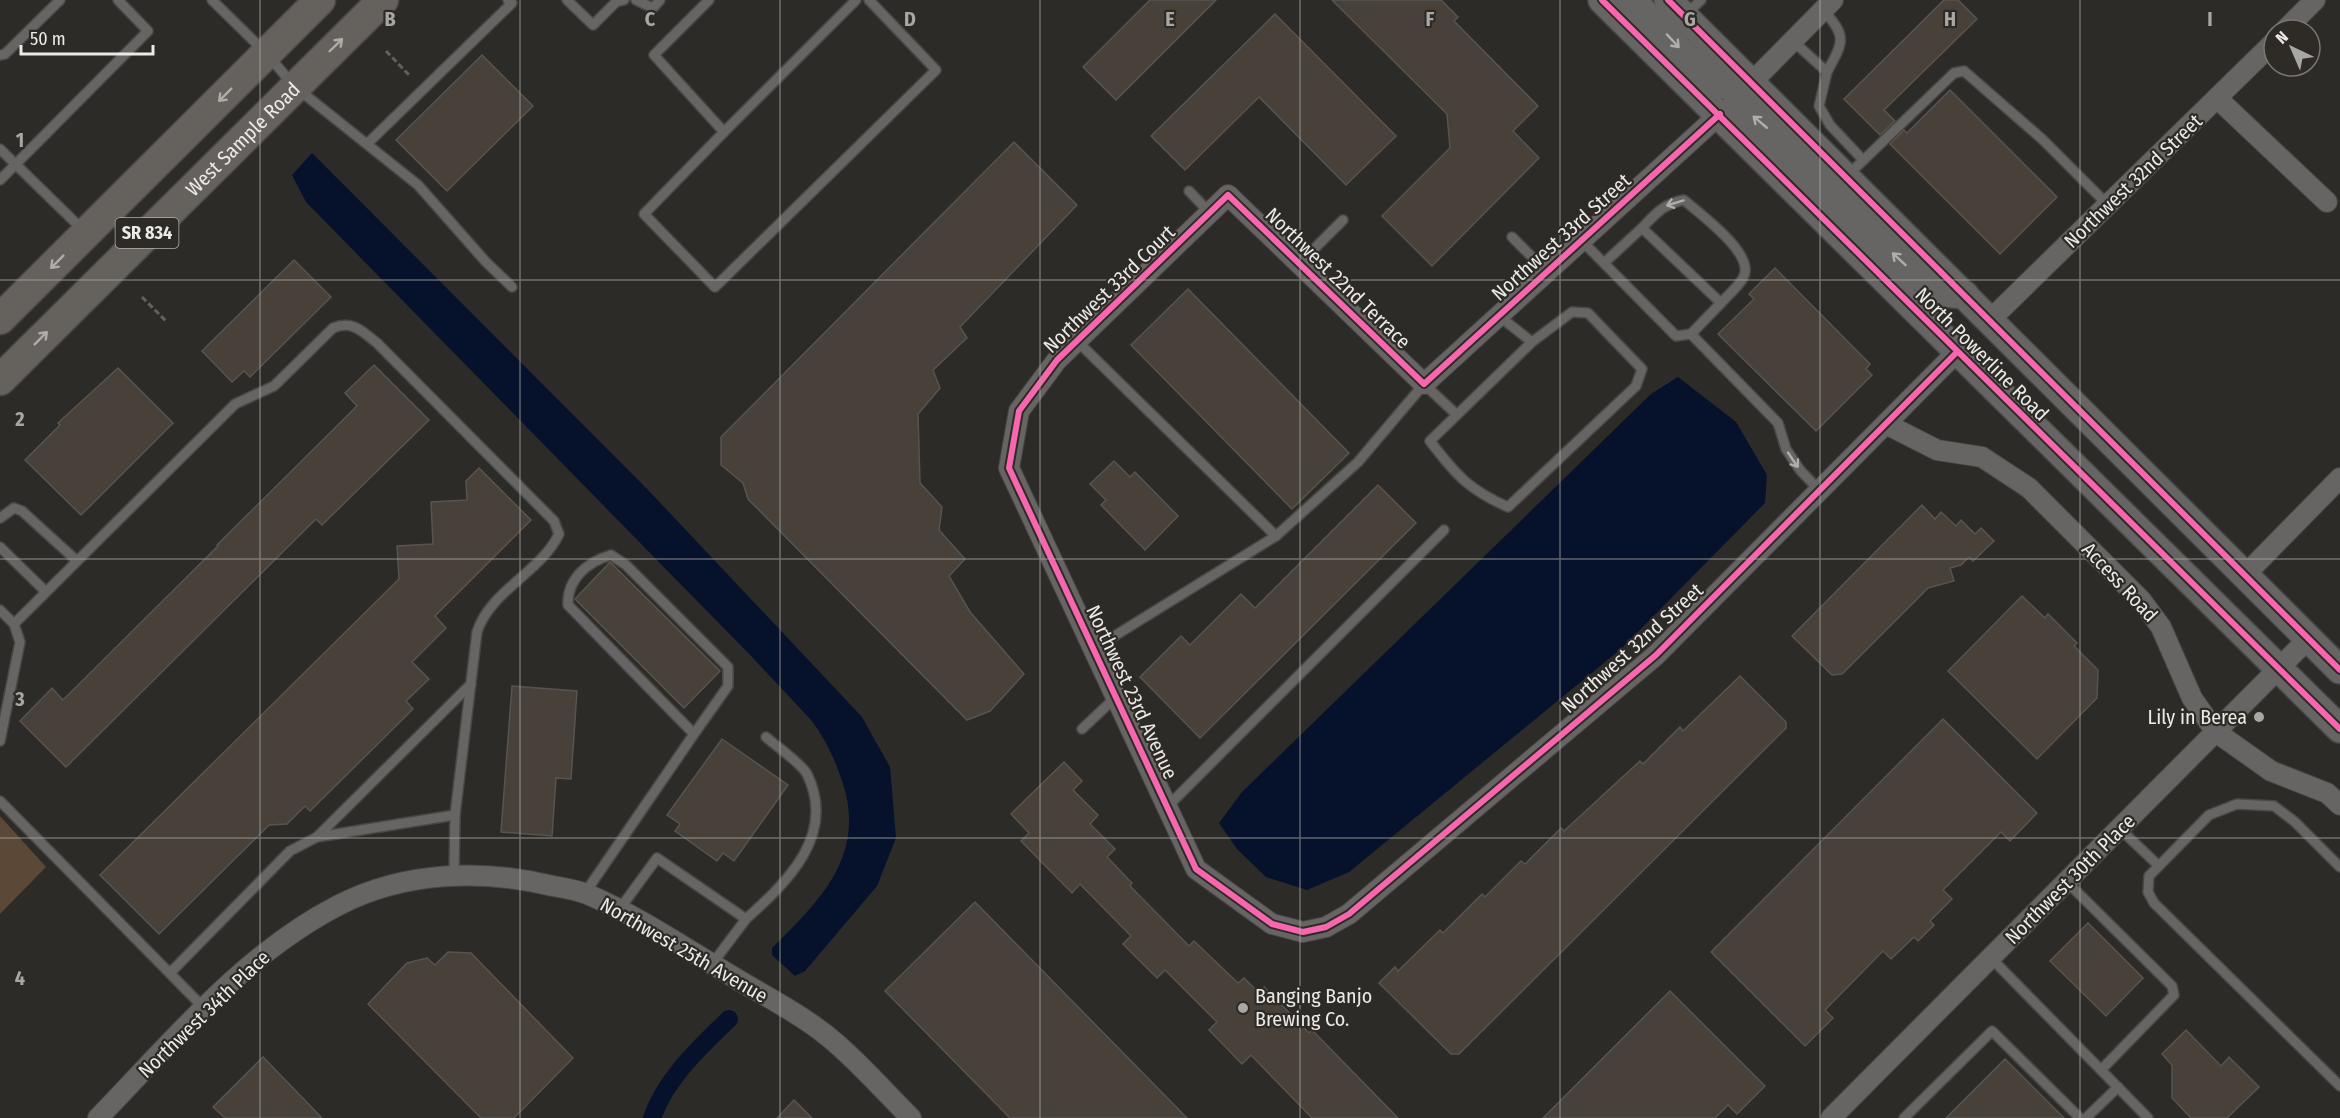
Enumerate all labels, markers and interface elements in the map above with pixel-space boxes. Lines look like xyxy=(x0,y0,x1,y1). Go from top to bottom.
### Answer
text: B xyxy=(384,7,396,31)
text: C xyxy=(645,7,656,31)
text: D xyxy=(904,7,916,31)
text: E xyxy=(1165,7,1175,31)
text: F xyxy=(1426,7,1435,31)
text: G xyxy=(1684,7,1696,31)
text: H xyxy=(1944,7,1956,31)
text: I xyxy=(2207,7,2213,31)
scale bar xyxy=(21,18,153,56)
north arrow xyxy=(2262,18,2322,78)
text: N xyxy=(2272,27,2292,48)
text: 50 m xyxy=(30,28,66,50)
one-way arrow xyxy=(1666,34,1680,49)
one-way arrow xyxy=(329,38,344,53)
street label: West Sample Road xyxy=(181,77,305,201)
one-way arrow xyxy=(218,88,233,102)
street label: Northwest 32nd Street xyxy=(2059,109,2207,253)
one-way arrow xyxy=(1753,115,1768,129)
text: 1 xyxy=(16,128,24,152)
street label: Northwest 33rd Street xyxy=(1487,168,1636,306)
one-way arrow xyxy=(1666,199,1684,210)
street label: Northwest 22nd Terrace xyxy=(1260,203,1416,353)
road number: SR 834 xyxy=(116,218,178,248)
street label: Northwest 33rd Court xyxy=(1038,220,1180,358)
one-way arrow xyxy=(1892,252,1907,266)
one-way arrow xyxy=(49,254,64,269)
street label: North Powerline Road xyxy=(1910,282,2054,426)
one-way arrow xyxy=(34,331,49,346)
text: 2 xyxy=(14,407,25,431)
one-way arrow xyxy=(1787,452,1799,468)
street label: Access Road xyxy=(2077,537,2163,627)
street label: Northwest 32nd Street xyxy=(1556,578,1708,718)
street label: Northwest 23rd Avenue xyxy=(1081,601,1183,783)
text: 3 xyxy=(14,687,25,711)
place label: Lily in Berea xyxy=(2147,705,2247,729)
marker: Lily in Berea xyxy=(2252,710,2266,724)
street label: Northwest 30th Place xyxy=(2000,809,2140,949)
street label: Northwest 25th Avenue xyxy=(596,892,772,1008)
street label: Northwest 34th Place xyxy=(133,945,275,1083)
text: 4 xyxy=(15,966,25,990)
place label: Banging Banjo Brewing Co. xyxy=(1255,984,1372,1031)
marker: Banging Banjo Brewing Co. xyxy=(1236,1001,1250,1015)

